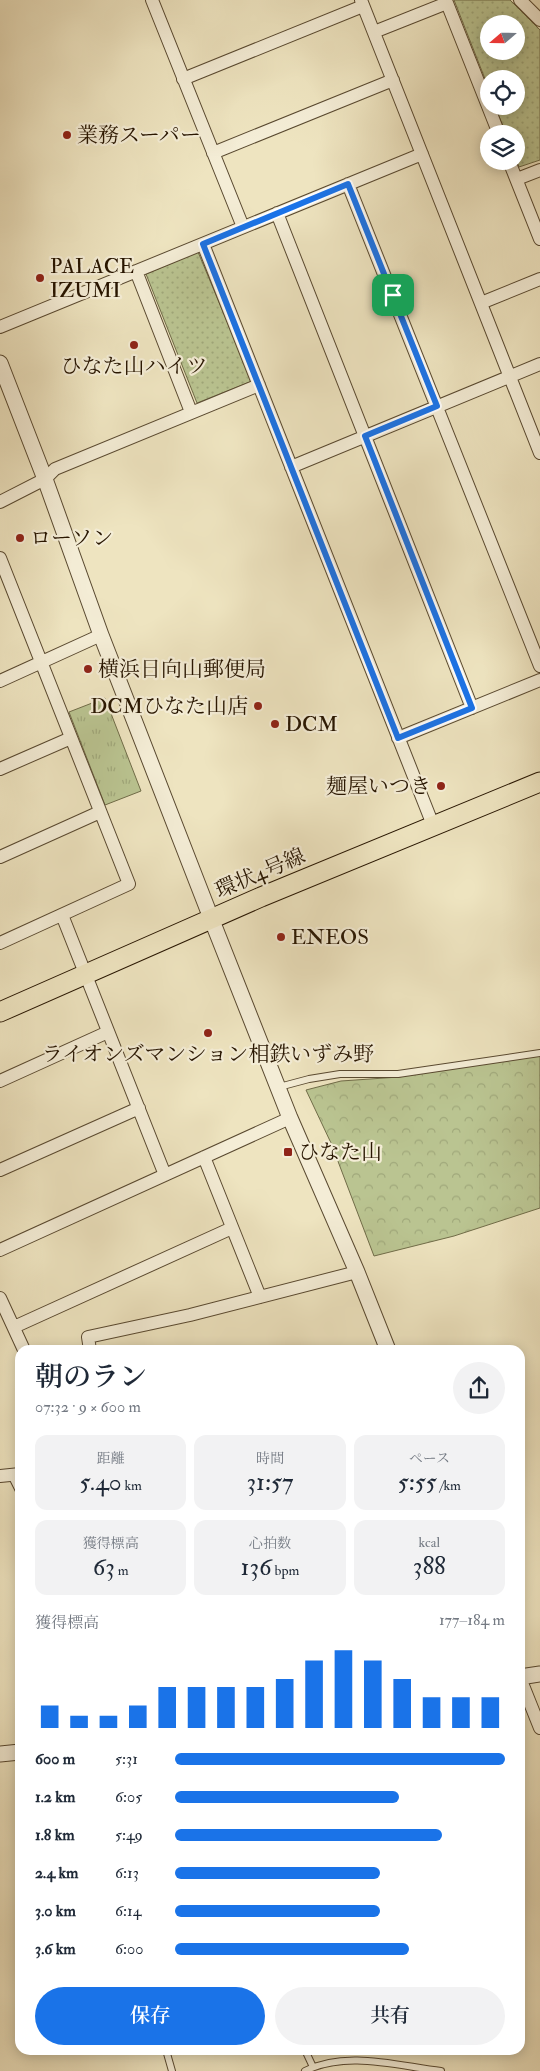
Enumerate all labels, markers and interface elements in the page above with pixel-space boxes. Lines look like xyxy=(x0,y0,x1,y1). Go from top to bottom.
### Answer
north arrow xyxy=(480,15,525,60)
map controls xyxy=(480,15,525,170)
button: locate xyxy=(480,70,525,115)
place label: 業務スーパー xyxy=(77,122,201,149)
button: layers xyxy=(480,125,525,170)
marker: 業務スーパー xyxy=(61,129,73,141)
place label: PALACE IZUMI xyxy=(50,253,134,304)
marker: PALACE IZUMI xyxy=(34,272,46,284)
pin xyxy=(372,274,414,316)
icon: arrive xyxy=(379,281,407,309)
marker: ひなた山ハイツ xyxy=(128,339,140,351)
place label: ひなた山ハイツ xyxy=(61,353,208,380)
place label: ローソン xyxy=(30,525,113,552)
marker: ローソン xyxy=(14,532,26,544)
place label: 横浜日向山郵便局 xyxy=(98,656,266,683)
marker: 横浜日向山郵便局 xyxy=(82,663,94,675)
place label: DCMひなた山店 xyxy=(90,693,248,720)
marker: DCMひなた山店 xyxy=(252,700,264,712)
place label: DCM xyxy=(285,711,338,738)
marker: DCM xyxy=(269,718,281,730)
place label: 麺屋いつき xyxy=(326,773,431,800)
marker: 麺屋いつき xyxy=(435,780,447,792)
street label: 環状4号線 xyxy=(211,842,309,905)
place label: ENEOS xyxy=(291,924,369,951)
marker: ENEOS xyxy=(275,931,287,943)
marker: ライオンズマンション相鉄いずみ野 xyxy=(202,1027,214,1039)
place label: ライオンズマンション相鉄いずみ野 xyxy=(42,1041,374,1068)
place label: ひなた山 xyxy=(298,1139,382,1166)
marker: ひなた山 xyxy=(282,1146,294,1158)
text: 朝のラン xyxy=(35,1360,147,1395)
button: share xyxy=(453,1362,505,1414)
text: 07:32 · 9 × 600 m xyxy=(35,1397,141,1417)
text: 距離 xyxy=(97,1450,125,1467)
text: 時間 xyxy=(256,1450,284,1467)
text: ペース xyxy=(409,1450,450,1467)
text: 5.40 xyxy=(79,1467,121,1498)
text: 31:57 xyxy=(246,1467,294,1498)
text: 5:55 xyxy=(398,1467,437,1498)
text: km xyxy=(121,1477,142,1494)
text: /km xyxy=(437,1477,461,1494)
text: kcal xyxy=(419,1534,440,1551)
text: 獲得標高 xyxy=(83,1535,139,1552)
text: 心拍数 xyxy=(249,1535,291,1552)
text: 388 xyxy=(413,1551,446,1582)
text: 63 xyxy=(93,1552,115,1583)
text: 136 xyxy=(241,1552,272,1583)
text: m xyxy=(115,1562,129,1579)
text: bpm xyxy=(272,1562,299,1579)
text: 177–184 m xyxy=(439,1610,505,1630)
text: 獲得標高 xyxy=(35,1613,99,1633)
text: 600 m xyxy=(35,1749,75,1769)
text: 5:31 xyxy=(115,1749,138,1769)
text: 1.2 km xyxy=(35,1787,75,1807)
text: 6:05 xyxy=(115,1787,142,1807)
text: 1.8 km xyxy=(35,1825,75,1845)
text: 5:49 xyxy=(115,1825,143,1845)
text: 2.4 km xyxy=(35,1863,78,1883)
text: 6:13 xyxy=(115,1863,139,1883)
text: 3.0 km xyxy=(35,1901,76,1921)
text: 6:14 xyxy=(115,1901,141,1921)
text: 3.6 km xyxy=(35,1939,76,1959)
text: 6:00 xyxy=(115,1939,143,1959)
button: 保存 xyxy=(35,1987,265,2045)
button: 共有 xyxy=(275,1987,505,2045)

